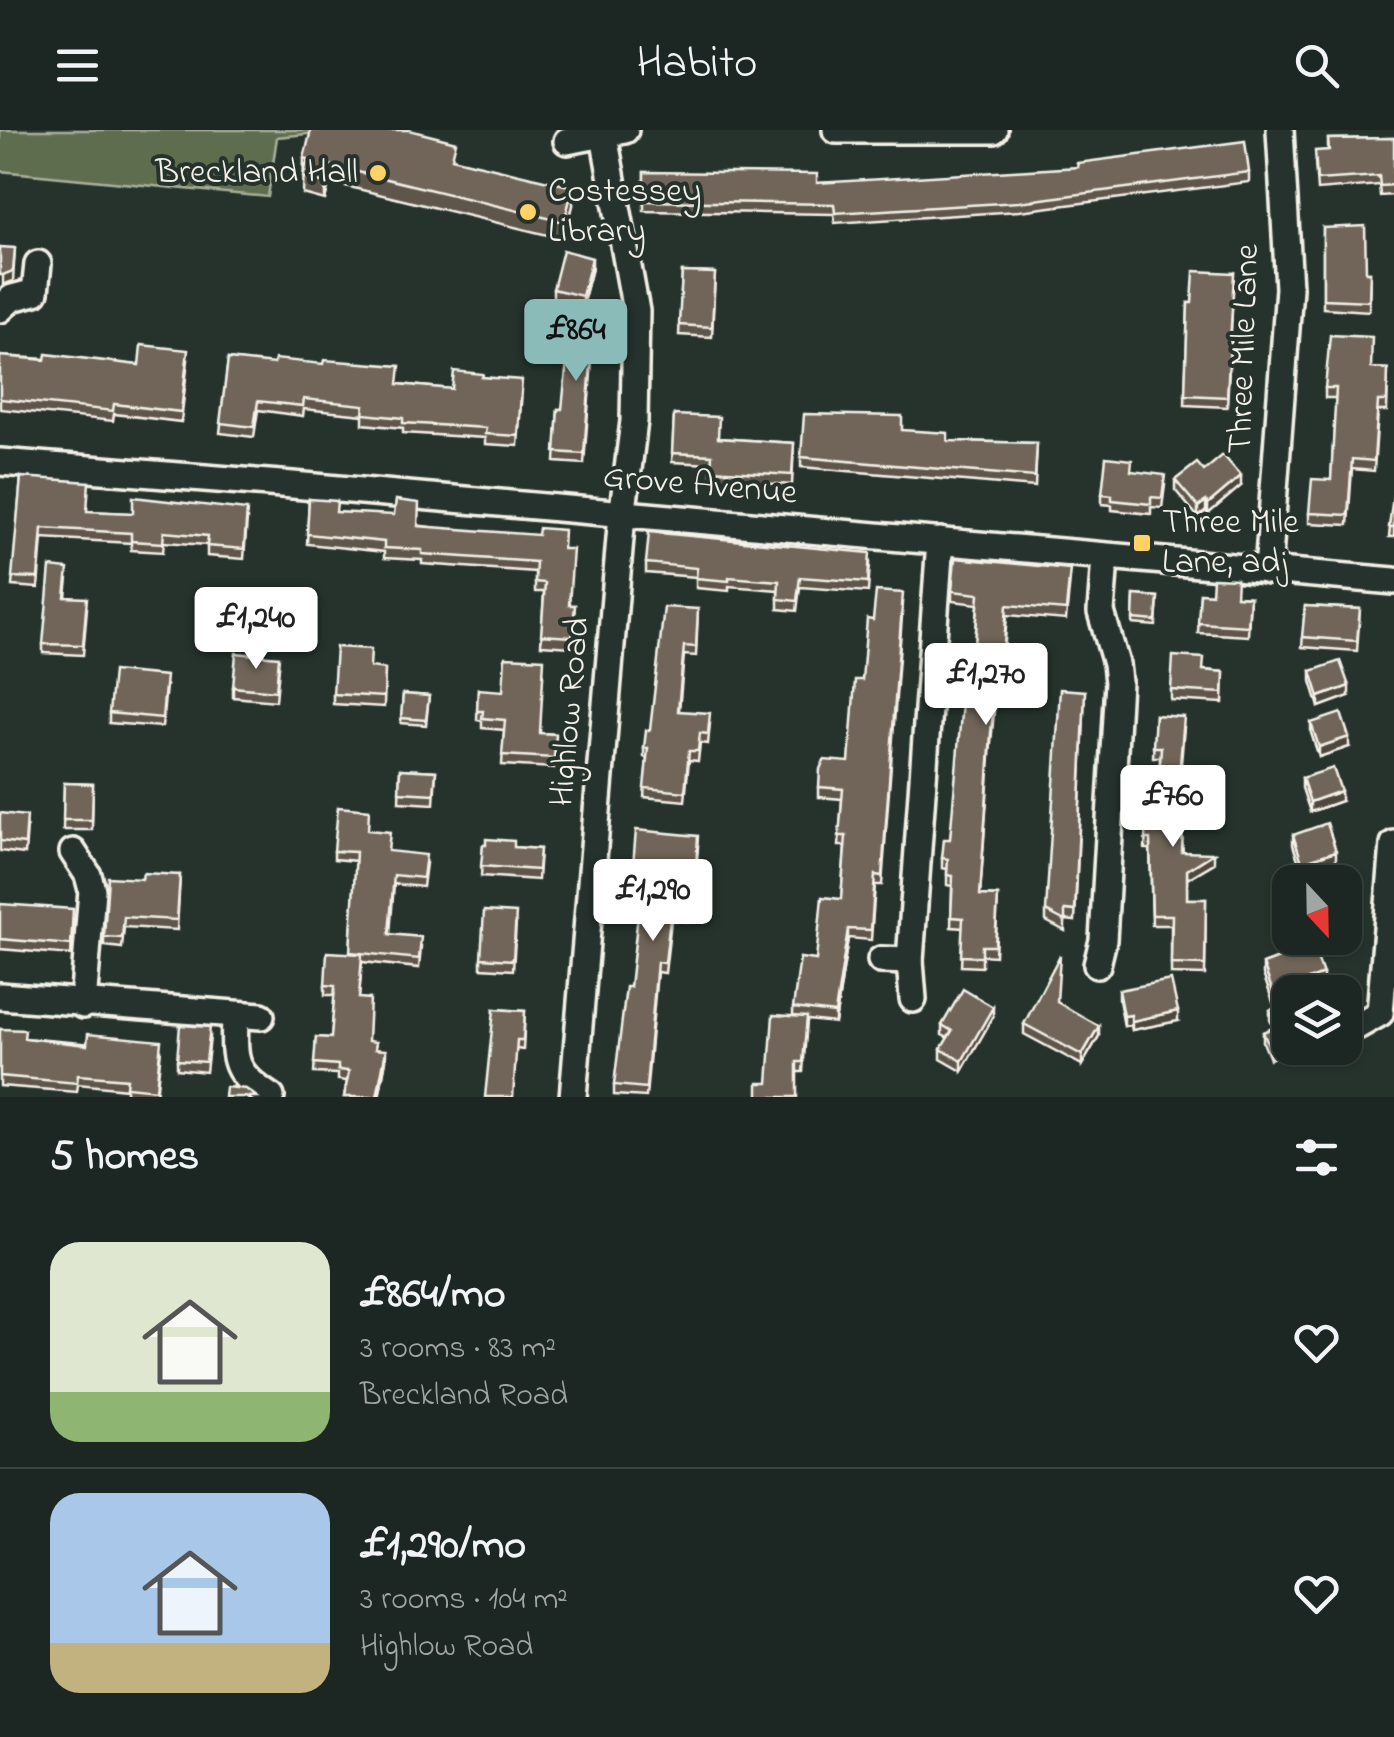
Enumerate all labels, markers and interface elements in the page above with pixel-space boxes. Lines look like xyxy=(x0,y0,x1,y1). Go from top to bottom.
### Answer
text: Habito xyxy=(637,32,757,98)
icon: menu xyxy=(50,38,105,93)
icon: search xyxy=(1289,38,1344,93)
place label: Breckland Hall xyxy=(155,148,358,199)
marker: Breckland Hall xyxy=(367,162,389,184)
place label: Costessey Library xyxy=(548,167,701,258)
marker: Costessey Library xyxy=(517,201,539,223)
street label: Three Mile Lane xyxy=(1216,243,1274,455)
pin: £864 xyxy=(517,299,635,384)
text: £864 xyxy=(546,308,606,355)
street label: Grove Avenue xyxy=(601,452,799,520)
place label: Three Mile Lane, adj xyxy=(1162,498,1299,589)
marker: Three Mile Lane, adj xyxy=(1131,532,1153,554)
pin: £1,240 xyxy=(175,587,337,672)
text: £1,240 xyxy=(217,596,295,643)
street label: Highlow Road xyxy=(537,615,605,809)
pin: £1,270 xyxy=(905,643,1067,728)
text: £1,270 xyxy=(947,652,1025,699)
pin: £760 xyxy=(1114,765,1232,850)
text: £760 xyxy=(1142,774,1204,821)
pin: £1,290 xyxy=(572,859,734,944)
north arrow xyxy=(1272,865,1362,955)
map controls xyxy=(1272,865,1362,1065)
text: £1,290 xyxy=(615,868,691,915)
button: layers xyxy=(1272,975,1362,1065)
text: 5 homes xyxy=(50,1127,199,1188)
icon: filters xyxy=(1289,1130,1344,1185)
text: £864/mo xyxy=(360,1265,506,1326)
icon: home xyxy=(130,1282,250,1402)
icon: heart xyxy=(1289,1315,1344,1370)
text: 3 rooms · 83 m² xyxy=(360,1326,556,1373)
text: Breckland Road xyxy=(360,1373,568,1420)
text: £1,290/mo xyxy=(360,1516,526,1577)
icon: home xyxy=(130,1533,250,1653)
icon: heart xyxy=(1289,1566,1344,1621)
text: 3 rooms · 104 m² xyxy=(360,1577,568,1624)
text: Highlow Road xyxy=(360,1624,533,1671)

